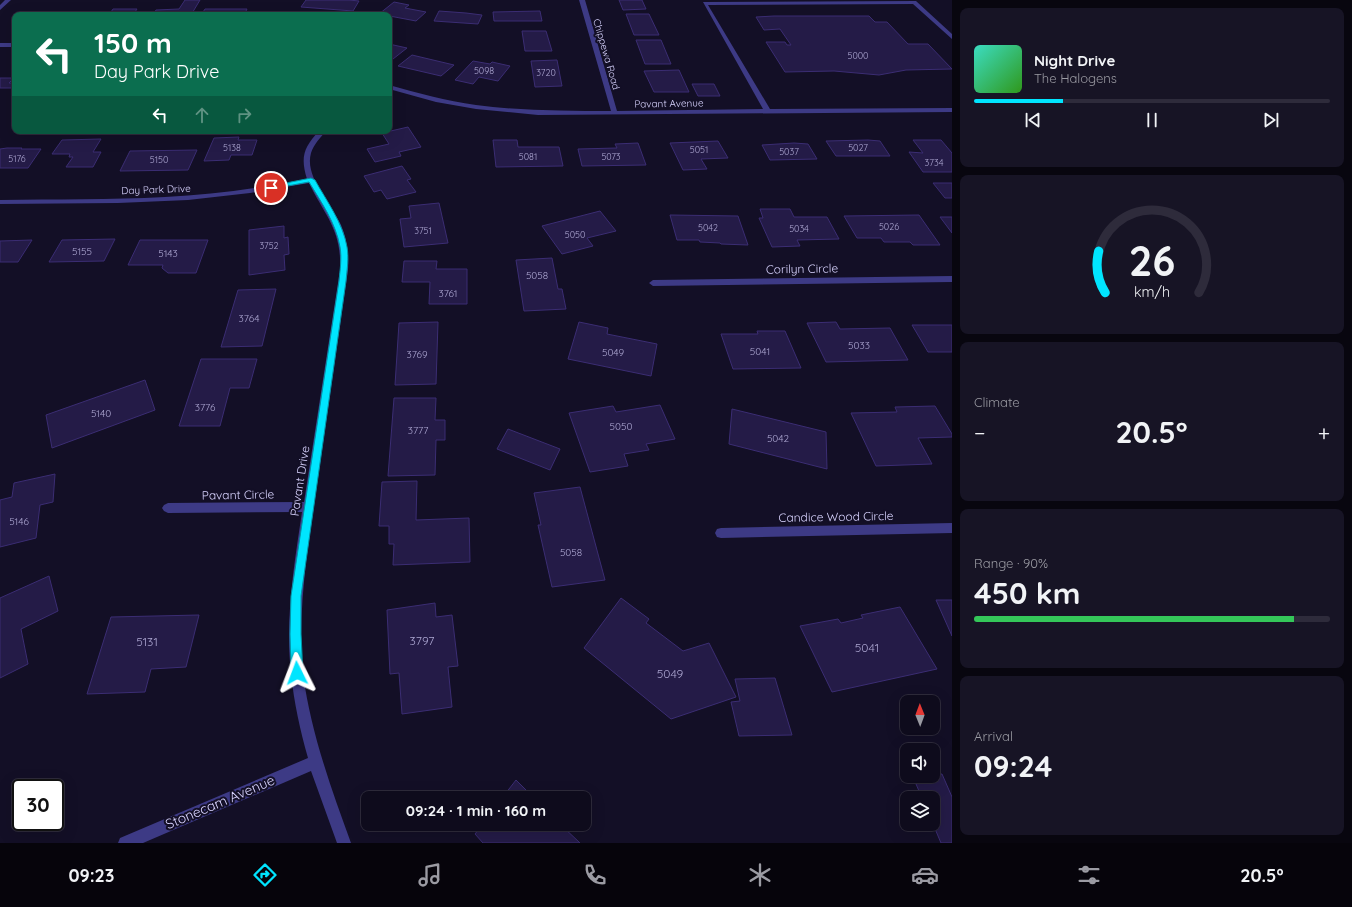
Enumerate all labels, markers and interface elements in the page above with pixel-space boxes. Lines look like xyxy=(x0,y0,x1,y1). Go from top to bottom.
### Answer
street label: Chippewa Road xyxy=(590,17,623,91)
text: 150 m xyxy=(94,25,172,60)
icon: left xyxy=(28,28,80,80)
house number: 5000 xyxy=(848,50,868,61)
text: Night Drive xyxy=(1034,51,1115,70)
text: Day Park Drive xyxy=(94,60,219,83)
house number: 5098 xyxy=(474,65,494,76)
house number: 3720 xyxy=(536,67,556,78)
text: The Halogens xyxy=(1034,70,1117,86)
street label: Pavant Avenue xyxy=(634,96,704,111)
icon: left xyxy=(149,104,171,126)
icon: ahead xyxy=(191,104,213,126)
icon: right xyxy=(233,104,255,126)
icon: previous xyxy=(1022,109,1044,131)
icon: pause xyxy=(1141,109,1163,131)
icon: next xyxy=(1260,109,1282,131)
house number: 5138 xyxy=(223,142,241,153)
house number: 5027 xyxy=(848,142,868,153)
house number: 5051 xyxy=(690,144,708,155)
house number: 5037 xyxy=(779,146,799,157)
house number: 5081 xyxy=(519,151,537,162)
house number: 5073 xyxy=(601,151,621,162)
house number: 5176 xyxy=(8,153,26,164)
house number: 5150 xyxy=(150,154,168,165)
house number: 3734 xyxy=(925,157,944,168)
pin xyxy=(254,171,288,205)
icon: arrive xyxy=(260,177,282,199)
street label: Day Park Drive xyxy=(121,182,191,197)
house number: 5026 xyxy=(879,221,899,232)
house number: 5042 xyxy=(698,222,718,233)
house number: 5034 xyxy=(789,223,809,234)
house number: 3751 xyxy=(414,225,432,236)
house number: 5050 xyxy=(565,229,585,240)
text: 26 xyxy=(1129,233,1175,285)
house number: 3752 xyxy=(259,240,279,251)
house number: 5155 xyxy=(72,245,92,258)
house number: 5143 xyxy=(158,247,178,260)
street label: Corilyn Circle xyxy=(766,260,838,277)
house number: 5058 xyxy=(526,269,548,282)
text: km/h xyxy=(1134,282,1170,300)
house number: 3761 xyxy=(438,287,458,300)
house number: 3764 xyxy=(239,312,259,325)
house number: 5033 xyxy=(848,339,870,352)
house number: 5041 xyxy=(750,345,770,358)
house number: 5049 xyxy=(602,346,624,359)
house number: 3769 xyxy=(406,348,428,361)
text: Climate xyxy=(974,394,1020,410)
house number: 3776 xyxy=(195,401,216,414)
house number: 5140 xyxy=(91,407,111,420)
text: 20.5° xyxy=(1116,413,1188,451)
text: − xyxy=(974,419,985,447)
text: + xyxy=(1318,419,1330,447)
house number: 5050 xyxy=(610,420,632,433)
house number: 3777 xyxy=(408,424,428,437)
house number: 5042 xyxy=(767,432,790,445)
street label: Pavant Drive xyxy=(287,444,312,517)
street label: Pavant Circle xyxy=(202,486,275,503)
street label: Candice Wood Circle xyxy=(778,508,894,525)
house number: 5146 xyxy=(9,515,29,528)
house number: 5058 xyxy=(560,546,582,559)
text: Range · 90% xyxy=(974,555,1048,571)
text: 450 km xyxy=(974,574,1080,612)
house number: 3797 xyxy=(410,633,434,648)
house number: 5131 xyxy=(136,634,158,649)
house number: 5041 xyxy=(855,640,879,655)
position arrow xyxy=(276,652,318,694)
house number: 5049 xyxy=(657,666,684,681)
north arrow xyxy=(900,695,940,735)
map controls xyxy=(900,695,940,831)
text: Arrival xyxy=(974,728,1013,744)
button: sound xyxy=(900,743,940,783)
text: 09:24 xyxy=(974,747,1052,785)
street label: Stonecam Avenue xyxy=(163,771,278,833)
speed limit sign: 30 xyxy=(12,779,64,831)
button: layers xyxy=(900,791,940,831)
text: 09:24 · 1 min · 160 m xyxy=(406,801,546,820)
icon: directions xyxy=(251,861,279,889)
icon: music xyxy=(416,861,444,889)
icon: phone xyxy=(581,861,609,889)
icon: climate xyxy=(746,861,774,889)
icon: car xyxy=(911,861,939,889)
icon: filters xyxy=(1075,861,1103,889)
text: 09:23 xyxy=(68,864,115,887)
text: 20.5° xyxy=(1240,864,1284,887)

